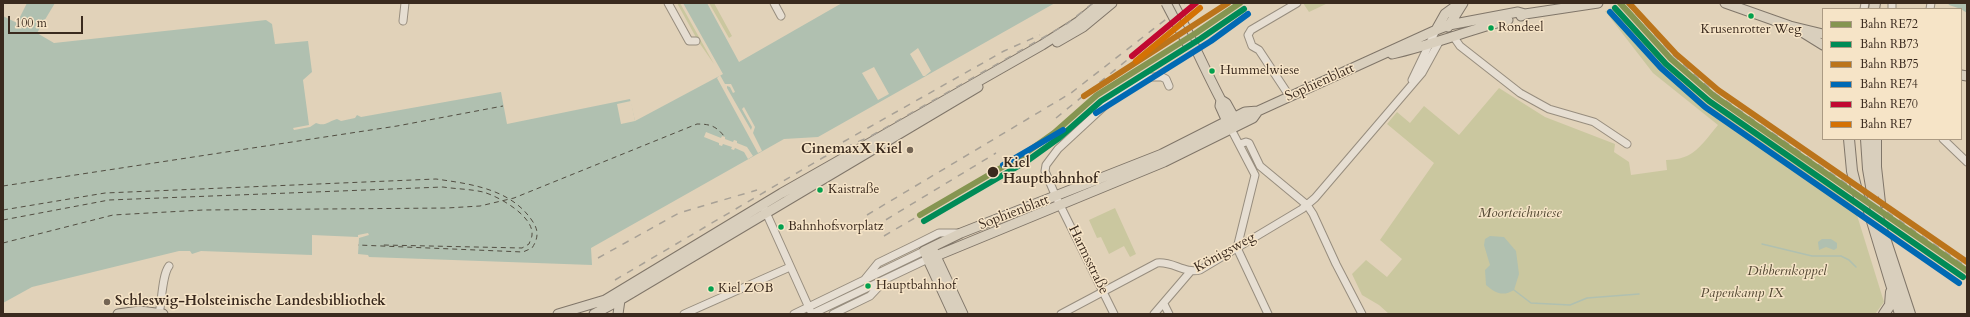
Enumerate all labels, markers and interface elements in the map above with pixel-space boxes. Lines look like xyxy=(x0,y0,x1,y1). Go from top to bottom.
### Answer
scale bar xyxy=(10,8,85,34)
legend xyxy=(1822,8,1962,140)
marker: Krusenrotter Weg xyxy=(1746,11,1756,21)
text: 100 m xyxy=(15,15,47,31)
text: Bahn RE72 xyxy=(1860,16,1918,32)
place label: Rondeel xyxy=(1498,20,1543,36)
place label: Krusenrotter Weg xyxy=(1701,22,1801,38)
marker: Rondeel xyxy=(1486,23,1496,33)
text: Bahn RB73 xyxy=(1860,36,1919,52)
text: Bahn RB75 xyxy=(1860,56,1919,72)
street label: Sophienblatt xyxy=(1283,60,1357,106)
place label: Hummelwiese xyxy=(1220,63,1299,79)
marker: Hummelwiese xyxy=(1207,66,1217,76)
text: Bahn RE74 xyxy=(1860,76,1918,92)
text: Bahn RE70 xyxy=(1860,96,1918,112)
text: Bahn RE7 xyxy=(1860,116,1912,132)
place label: CinemaxX Kiel xyxy=(801,142,902,158)
marker: CinemaxX Kiel xyxy=(905,145,915,155)
place label: Kiel Hauptbahnhof xyxy=(1003,156,1098,188)
marker: Kiel Hauptbahnhof xyxy=(986,165,1000,179)
place label: Kaistraße xyxy=(828,182,879,198)
marker: Kaistraße xyxy=(815,185,825,195)
street label: Sophienblatt xyxy=(976,192,1052,234)
park label: Moorteichwiese xyxy=(1478,206,1562,222)
place label: Bahnhofsvorplatz xyxy=(788,219,884,235)
marker: Bahnhofsvorplatz xyxy=(776,222,786,232)
street label: Harmsstraße xyxy=(1064,223,1112,297)
street label: Königsweg xyxy=(1191,229,1259,277)
park label: Dibbernkoppel xyxy=(1747,264,1827,280)
place label: Hauptbahnhof xyxy=(876,278,956,294)
place label: Kiel ZOB xyxy=(718,281,773,297)
marker: Hauptbahnhof xyxy=(863,281,873,291)
marker: Kiel ZOB xyxy=(706,284,716,294)
park label: Papenkamp IX xyxy=(1701,286,1783,302)
place label: Schleswig-Holsteinische Landesbibliothek xyxy=(115,294,386,310)
marker: Schleswig-Holsteinische Landesbibliothek xyxy=(102,297,112,307)

